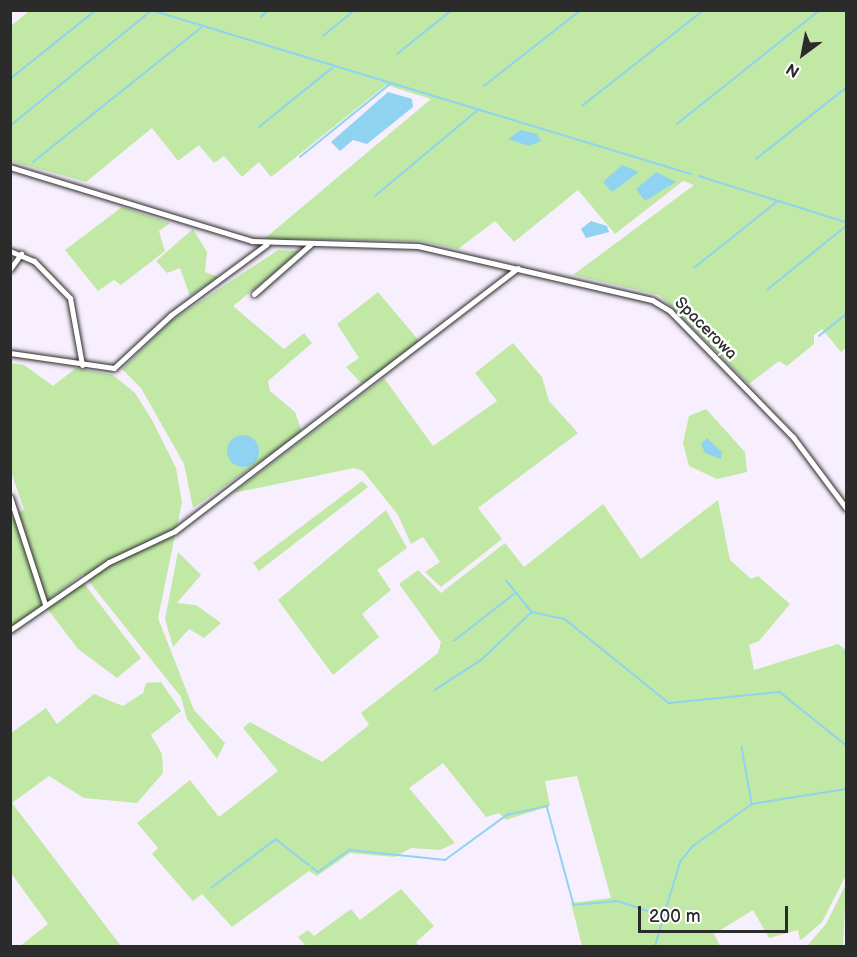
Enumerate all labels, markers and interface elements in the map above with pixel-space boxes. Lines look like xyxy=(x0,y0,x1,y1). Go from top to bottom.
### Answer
north arrow xyxy=(773,24,833,84)
text: N xyxy=(783,58,803,81)
street label: Spacerowa xyxy=(670,294,740,364)
scale bar xyxy=(641,894,791,932)
text: 200 m xyxy=(649,906,701,927)

